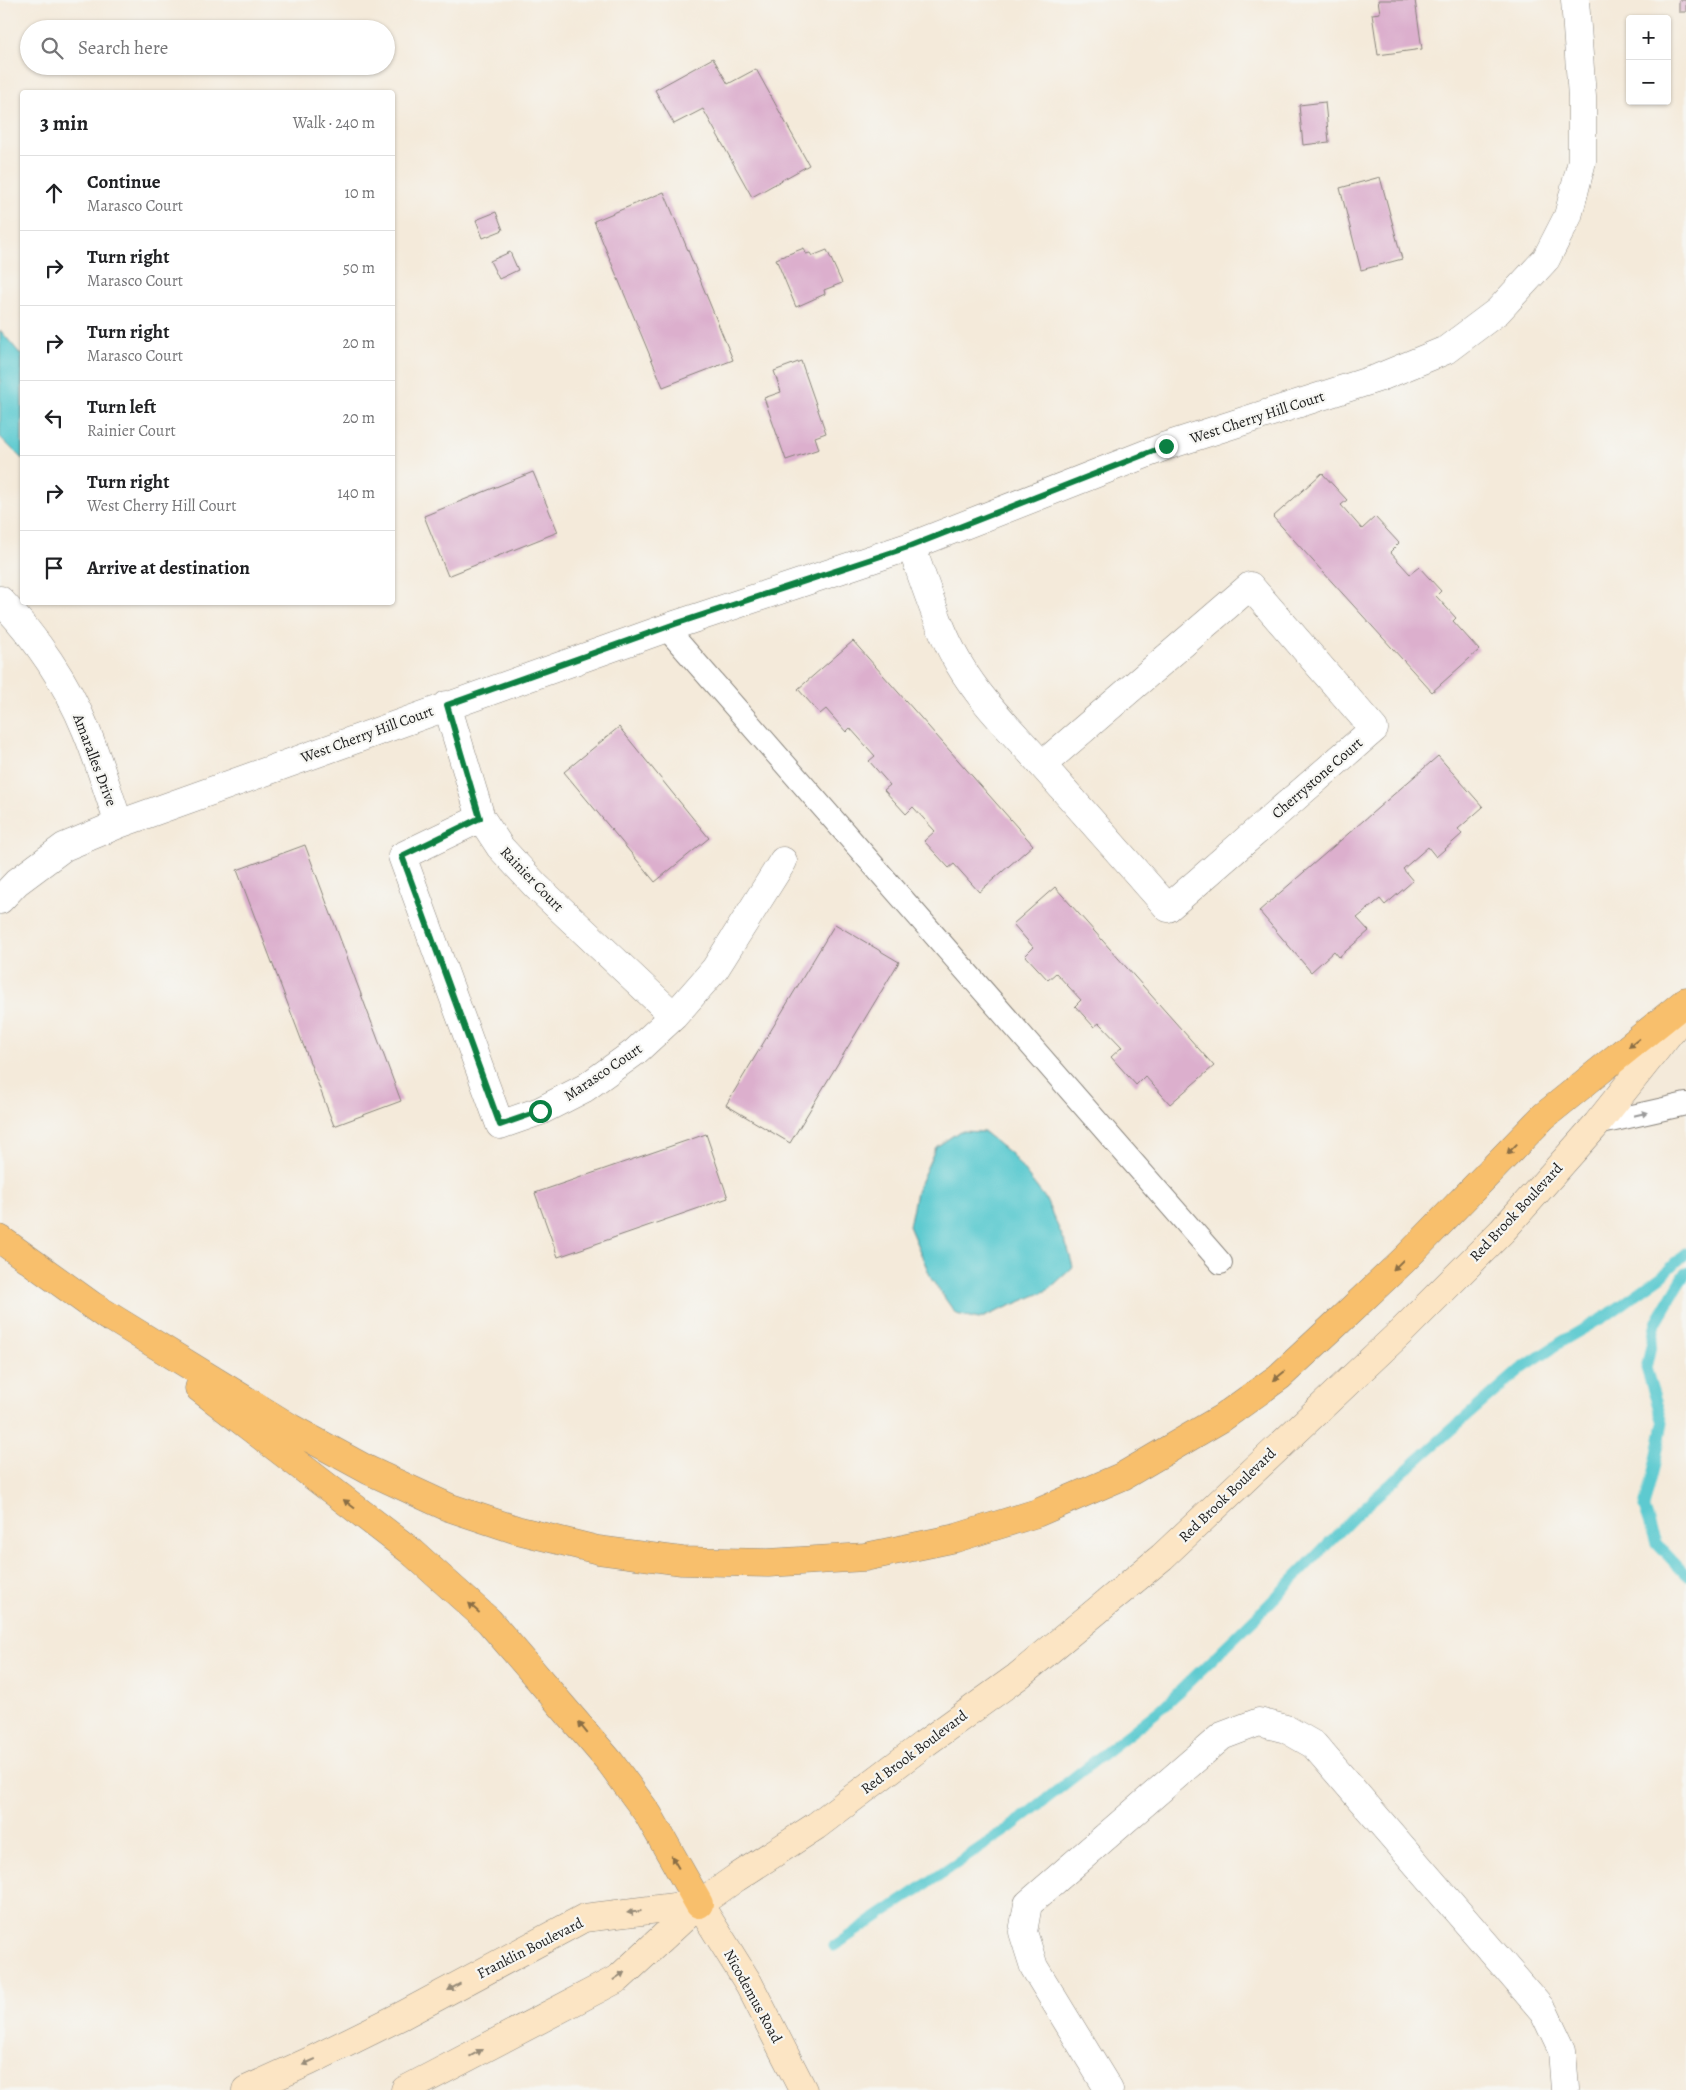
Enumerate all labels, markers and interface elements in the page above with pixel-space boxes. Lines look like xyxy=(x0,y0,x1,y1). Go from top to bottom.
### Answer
map controls xyxy=(1626,15,1671,105)
button: + xyxy=(1626,15,1671,60)
search box xyxy=(20,20,395,75)
icon: search xyxy=(38,34,66,62)
text: Search here xyxy=(78,35,168,61)
button: − xyxy=(1626,60,1671,105)
text: 3 min xyxy=(40,109,88,137)
text: Walk · 240 m xyxy=(293,112,375,134)
text: Continue xyxy=(87,169,161,195)
icon: ahead xyxy=(40,179,68,207)
text: 10 m xyxy=(345,182,375,204)
text: Marasco Court xyxy=(87,195,183,217)
text: Turn right xyxy=(87,244,169,270)
icon: right xyxy=(40,254,68,282)
text: 50 m xyxy=(343,257,375,279)
text: Marasco Court xyxy=(87,270,183,292)
text: Turn right xyxy=(87,319,169,345)
icon: right xyxy=(40,329,68,357)
text: 20 m xyxy=(342,332,375,354)
text: Marasco Court xyxy=(87,345,183,367)
street label: West Cherry Hill Court xyxy=(1186,386,1327,448)
text: Turn left xyxy=(87,394,156,420)
icon: left xyxy=(40,404,68,432)
text: 20 m xyxy=(342,407,375,429)
text: Rainier Court xyxy=(87,420,176,442)
route end xyxy=(1155,435,1178,458)
text: Turn right xyxy=(87,469,169,495)
icon: right xyxy=(40,479,68,507)
text: 140 m xyxy=(337,482,375,504)
text: West Cherry Hill Court xyxy=(87,495,236,517)
icon: arrive xyxy=(40,554,68,582)
text: Arrive at destination xyxy=(87,555,250,581)
street label: West Cherry Hill Court xyxy=(297,701,436,768)
street label: Amaralles Drive xyxy=(68,710,122,809)
street label: Cherrystone Court xyxy=(1267,733,1367,823)
street label: Rainier Court xyxy=(496,842,568,916)
one-way arrow xyxy=(1628,1037,1641,1048)
street label: Marasco Court xyxy=(560,1038,646,1105)
route start xyxy=(529,1100,552,1123)
one-way arrow xyxy=(1634,1110,1649,1118)
one-way arrow xyxy=(1506,1143,1518,1155)
street label: Red Brook Boulevard xyxy=(1465,1158,1568,1266)
one-way arrow xyxy=(1392,1259,1404,1271)
one-way arrow xyxy=(1273,1371,1286,1382)
street label: Red Brook Boulevard xyxy=(1174,1443,1281,1547)
one-way arrow xyxy=(343,1499,356,1510)
one-way arrow xyxy=(468,1602,481,1613)
street label: Red Brook Boulevard xyxy=(857,1705,972,1799)
one-way arrow xyxy=(577,1722,588,1735)
one-way arrow xyxy=(671,1855,680,1868)
one-way arrow xyxy=(625,1908,641,1916)
street label: Franklin Boulevard xyxy=(474,1912,587,1983)
street label: Nicodemus Road xyxy=(719,1946,787,2047)
one-way arrow xyxy=(612,1972,625,1981)
one-way arrow xyxy=(446,1983,461,1991)
one-way arrow xyxy=(469,2049,482,2058)
one-way arrow xyxy=(302,2058,316,2066)

